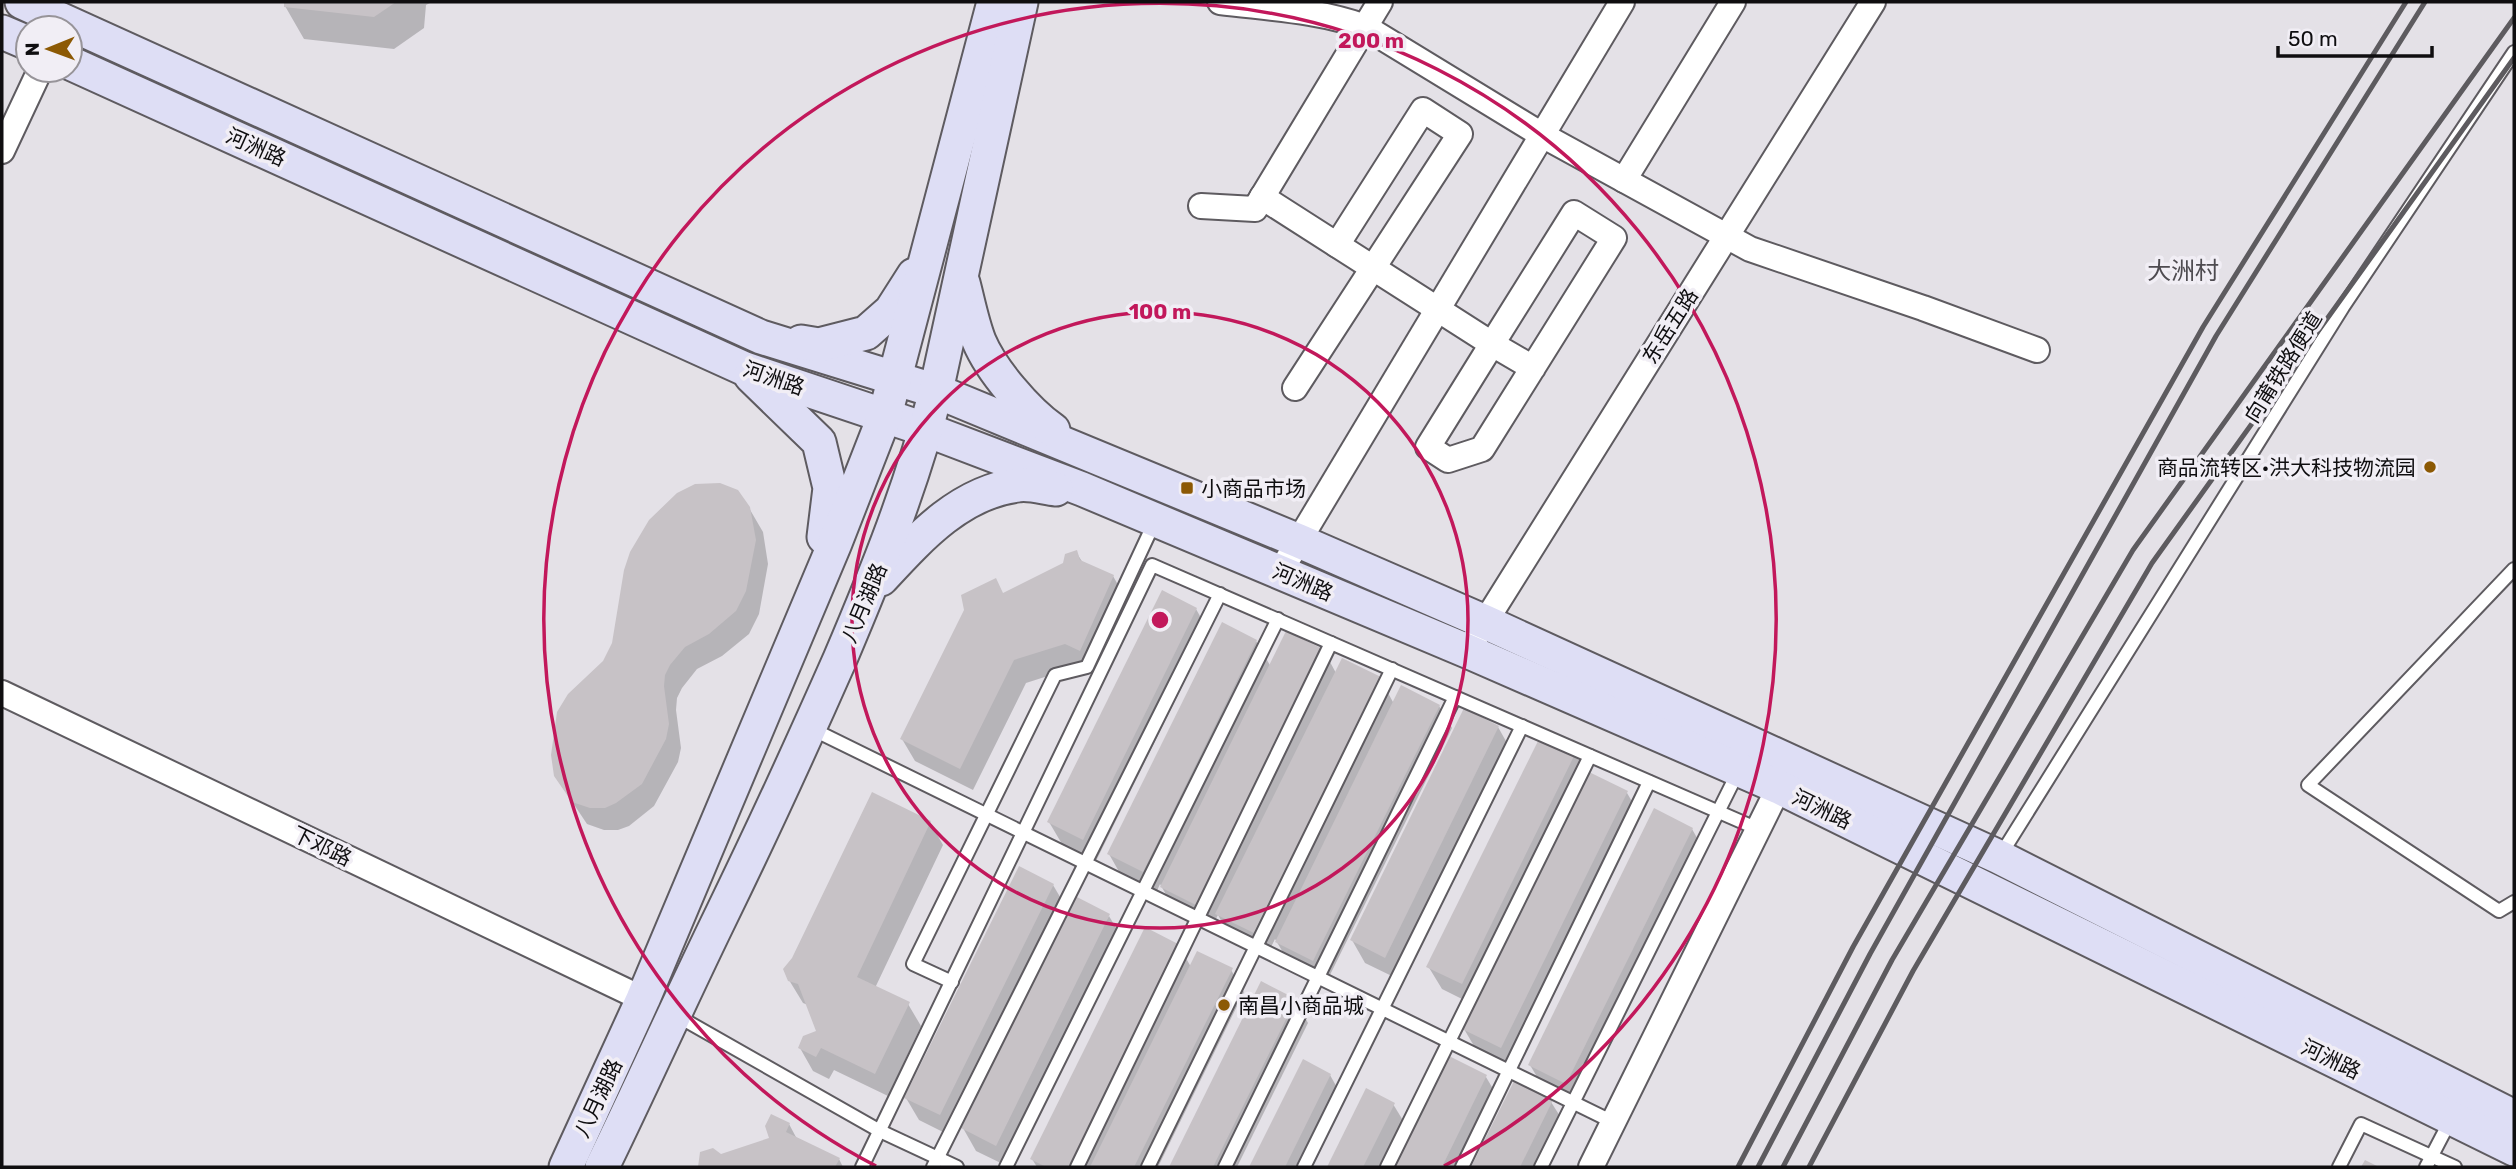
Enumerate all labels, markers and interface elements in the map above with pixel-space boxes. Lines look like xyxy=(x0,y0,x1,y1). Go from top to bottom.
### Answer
north arrow xyxy=(14,14,84,84)
scale bar xyxy=(2278,14,2432,58)
text: 50 m xyxy=(2288,26,2338,51)
text: 200 m xyxy=(1338,28,1404,53)
text: N xyxy=(21,42,44,56)
street label: 河洲路 xyxy=(222,123,290,171)
district label: 大洲村 xyxy=(2147,257,2219,285)
street label: 东岳五路 xyxy=(1637,284,1703,368)
text: 100 m xyxy=(1129,299,1191,324)
street label: 向莆铁路便道 xyxy=(2239,307,2327,427)
street label: 河洲路 xyxy=(740,356,808,400)
place label: 商品流转区·洪大科技物流园 xyxy=(2157,455,2416,480)
marker: 商品流转区·洪大科技物流园 xyxy=(2422,459,2438,475)
place label: 小商品市场 xyxy=(1201,476,1306,501)
marker: 小商品市场 xyxy=(1179,480,1195,496)
street label: 河洲路 xyxy=(1269,558,1337,606)
street label: 八月湖路 xyxy=(836,559,892,647)
centre of rings xyxy=(1148,608,1172,632)
street label: 河洲路 xyxy=(1788,784,1856,834)
street label: 下邓路 xyxy=(288,821,356,871)
place label: 南昌小商品城 xyxy=(1238,993,1364,1018)
marker: 南昌小商品城 xyxy=(1216,997,1232,1013)
street label: 河洲路 xyxy=(2297,1034,2365,1084)
street label: 八月湖路 xyxy=(569,1055,627,1141)

